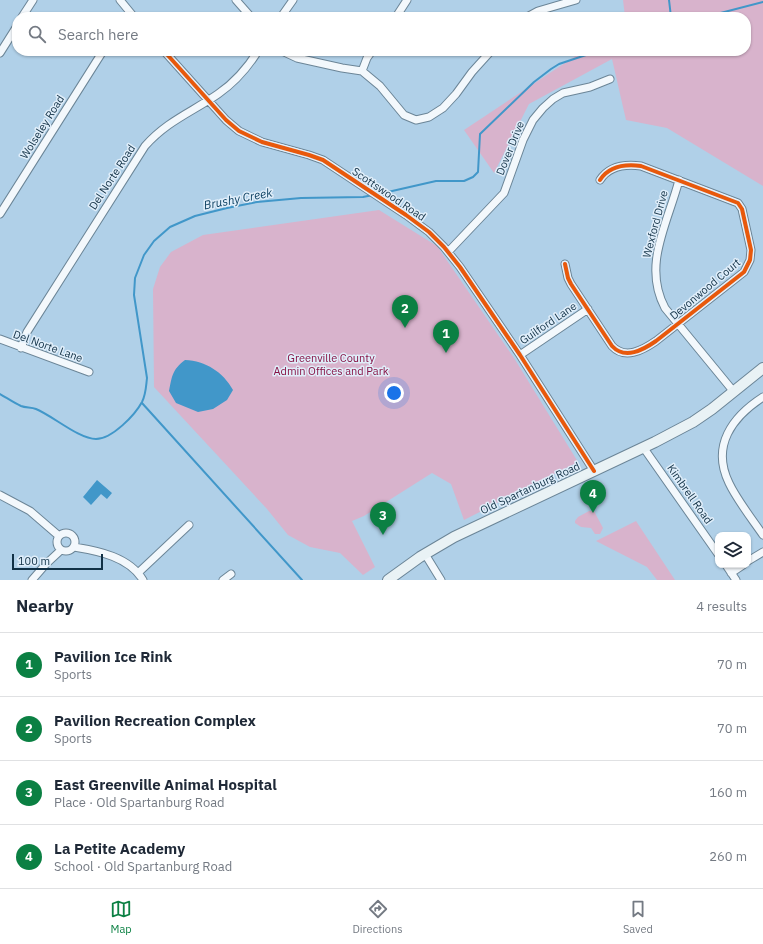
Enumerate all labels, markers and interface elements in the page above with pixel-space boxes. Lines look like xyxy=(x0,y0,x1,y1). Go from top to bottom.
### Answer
search box xyxy=(12,12,751,56)
icon: search xyxy=(26,23,48,45)
text: Search here xyxy=(58,25,138,44)
street label: Wolseley Road xyxy=(17,93,67,161)
street label: Dover Drive xyxy=(493,119,527,177)
street label: Del Norte Road xyxy=(86,142,138,212)
street label: Scottswood Road xyxy=(349,164,429,224)
water label: Brushy Creek xyxy=(202,184,274,213)
street label: Wexford Drive xyxy=(639,189,671,259)
street label: Devonwood Court xyxy=(667,255,743,323)
pin: 2 xyxy=(392,295,418,328)
street label: Guilford Lane xyxy=(517,299,579,347)
pin: 1 xyxy=(433,320,459,353)
street label: Del Norte Lane xyxy=(11,327,85,365)
park label: Greenville County Admin Offices and Park xyxy=(273,351,389,378)
your location xyxy=(384,383,404,403)
street label: Old Spartanburg Road xyxy=(478,459,582,517)
street label: Kimbrell Road xyxy=(664,462,716,526)
pin: 4 xyxy=(580,480,606,513)
pin: 3 xyxy=(370,502,396,535)
map controls xyxy=(715,532,751,568)
button: layers xyxy=(715,532,751,568)
scale bar xyxy=(12,552,103,571)
text: 100 m xyxy=(18,554,50,568)
text: Nearby xyxy=(16,595,74,617)
text: 4 results xyxy=(696,598,747,615)
text: Pavilion Ice Rink xyxy=(54,647,172,666)
text: 1 xyxy=(25,656,33,673)
text: 70 m xyxy=(717,656,747,673)
text: Sports xyxy=(54,666,92,683)
text: Pavilion Recreation Complex xyxy=(54,711,256,730)
text: 2 xyxy=(25,720,33,737)
text: 70 m xyxy=(717,720,747,737)
text: Sports xyxy=(54,730,92,747)
text: East Greenville Animal Hospital xyxy=(54,775,277,794)
text: 3 xyxy=(25,784,33,801)
text: 160 m xyxy=(709,784,747,801)
text: Place · Old Spartanburg Road xyxy=(54,794,225,811)
text: La Petite Academy xyxy=(54,839,185,858)
text: 4 xyxy=(25,848,33,865)
text: 260 m xyxy=(709,848,747,865)
text: School · Old Spartanburg Road xyxy=(54,858,232,875)
tab: Map xyxy=(110,898,132,936)
tab: Directions xyxy=(352,898,403,936)
tab: Saved xyxy=(623,898,653,936)

